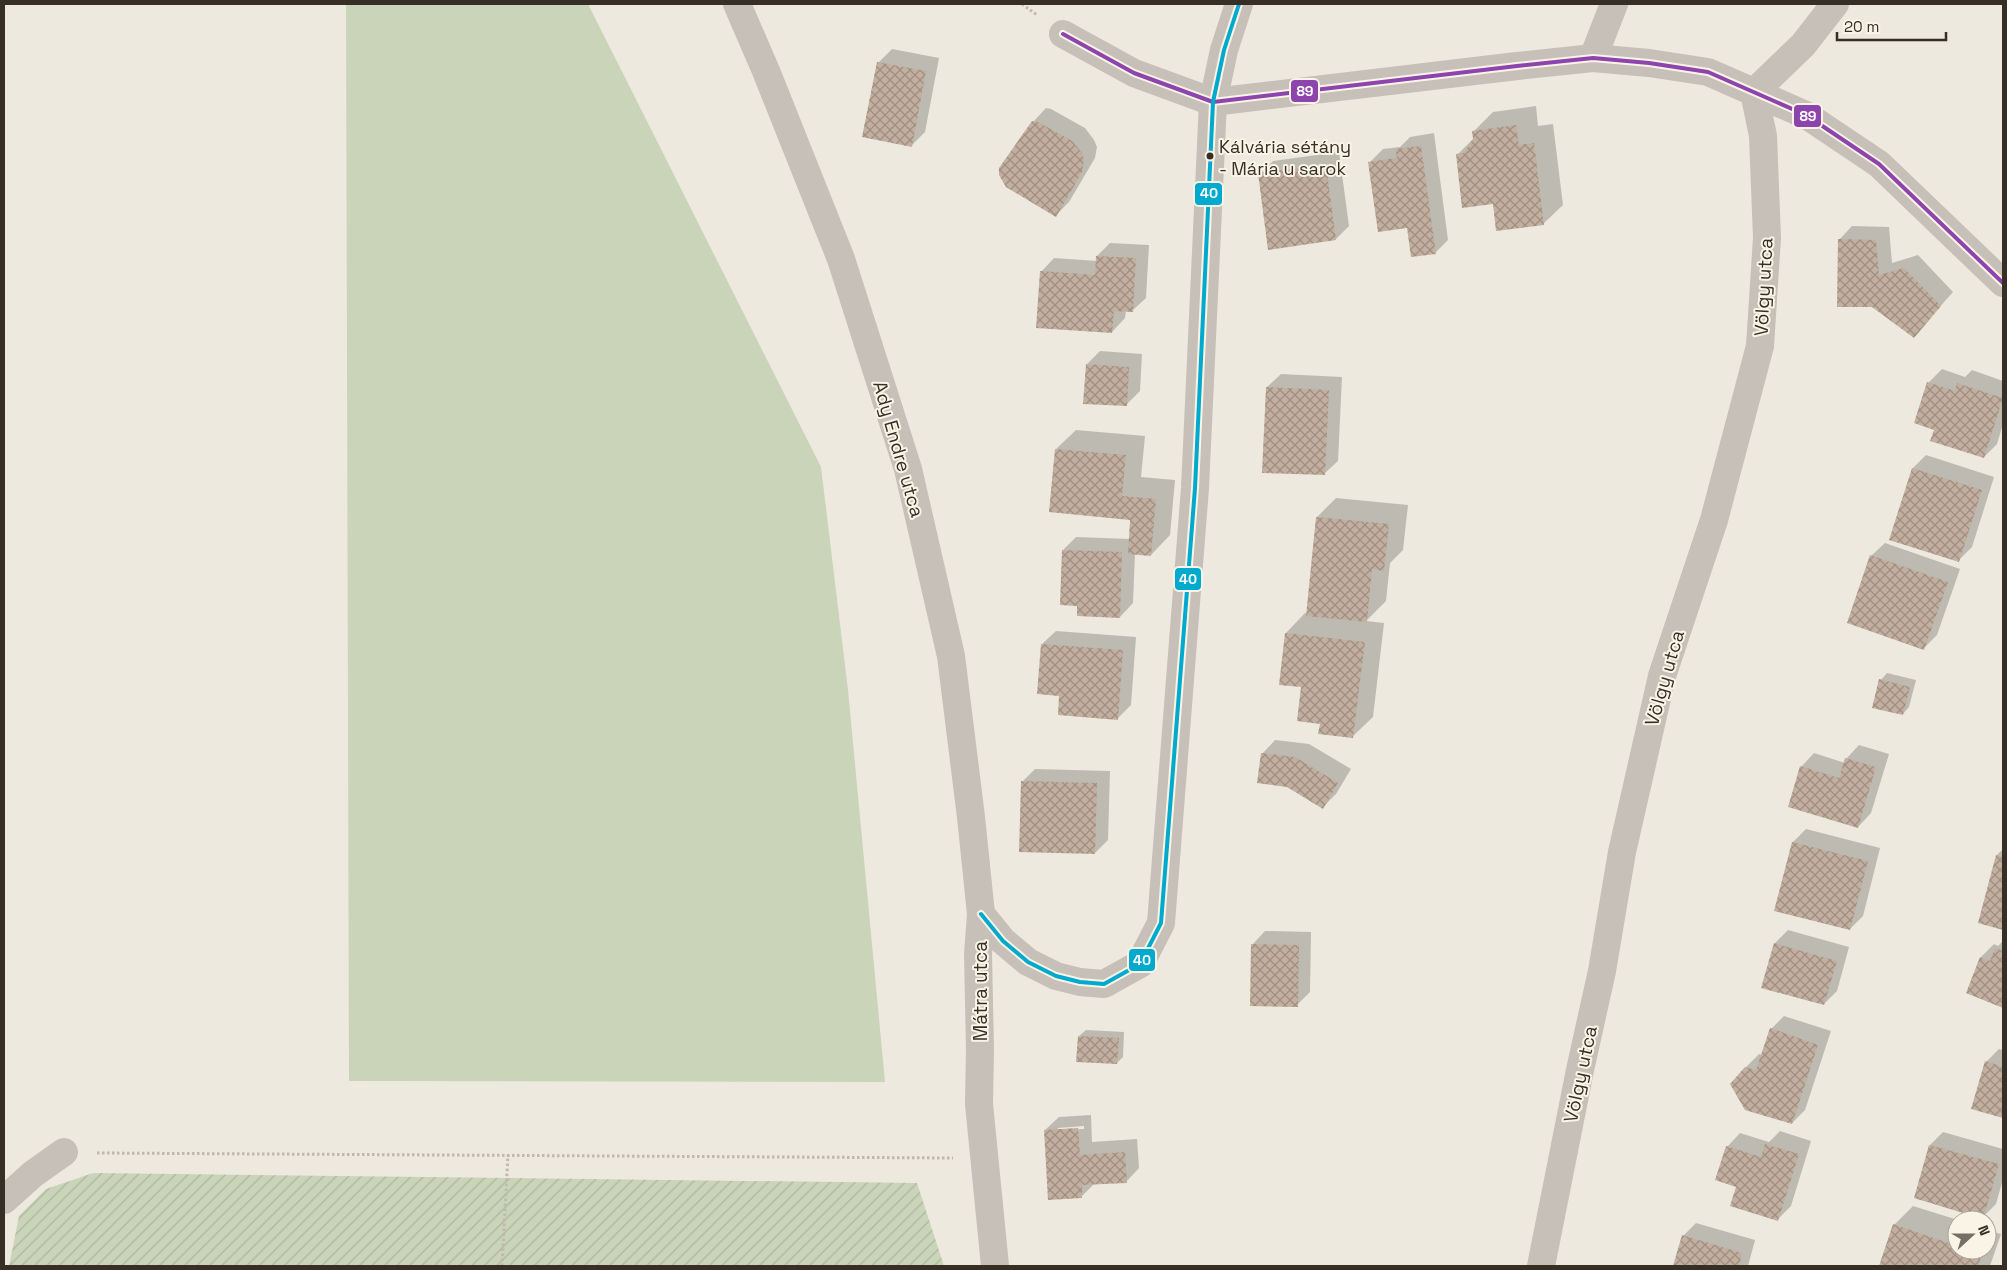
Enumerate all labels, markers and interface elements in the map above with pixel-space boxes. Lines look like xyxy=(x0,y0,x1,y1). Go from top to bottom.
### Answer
scale bar xyxy=(1837,10,1946,42)
text: 20 m xyxy=(1844,17,1879,36)
line badge: 89 xyxy=(1290,79,1319,103)
text: 89 xyxy=(1296,82,1314,100)
line badge: 89 xyxy=(1793,104,1822,128)
text: 89 xyxy=(1799,107,1817,125)
place label: Kálvária sétány - Mária u sarok xyxy=(1219,135,1351,180)
marker: Kálvária sétány - Mária u sarok xyxy=(1205,151,1215,161)
line badge: 40 xyxy=(1194,182,1223,206)
text: 40 xyxy=(1200,184,1218,202)
street label: Völgy utca xyxy=(1748,237,1779,337)
street label: Ady Endre utca xyxy=(867,378,930,520)
line badge: 40 xyxy=(1174,567,1202,591)
text: 40 xyxy=(1179,570,1197,588)
street label: Völgy utca xyxy=(1639,627,1690,729)
street label: Mátra utca xyxy=(968,941,993,1041)
line badge: 40 xyxy=(1128,948,1156,972)
text: 40 xyxy=(1133,951,1151,969)
street label: Völgy utca xyxy=(1558,1023,1603,1125)
north arrow xyxy=(1947,1210,1997,1260)
text: N xyxy=(1974,1223,1994,1238)

